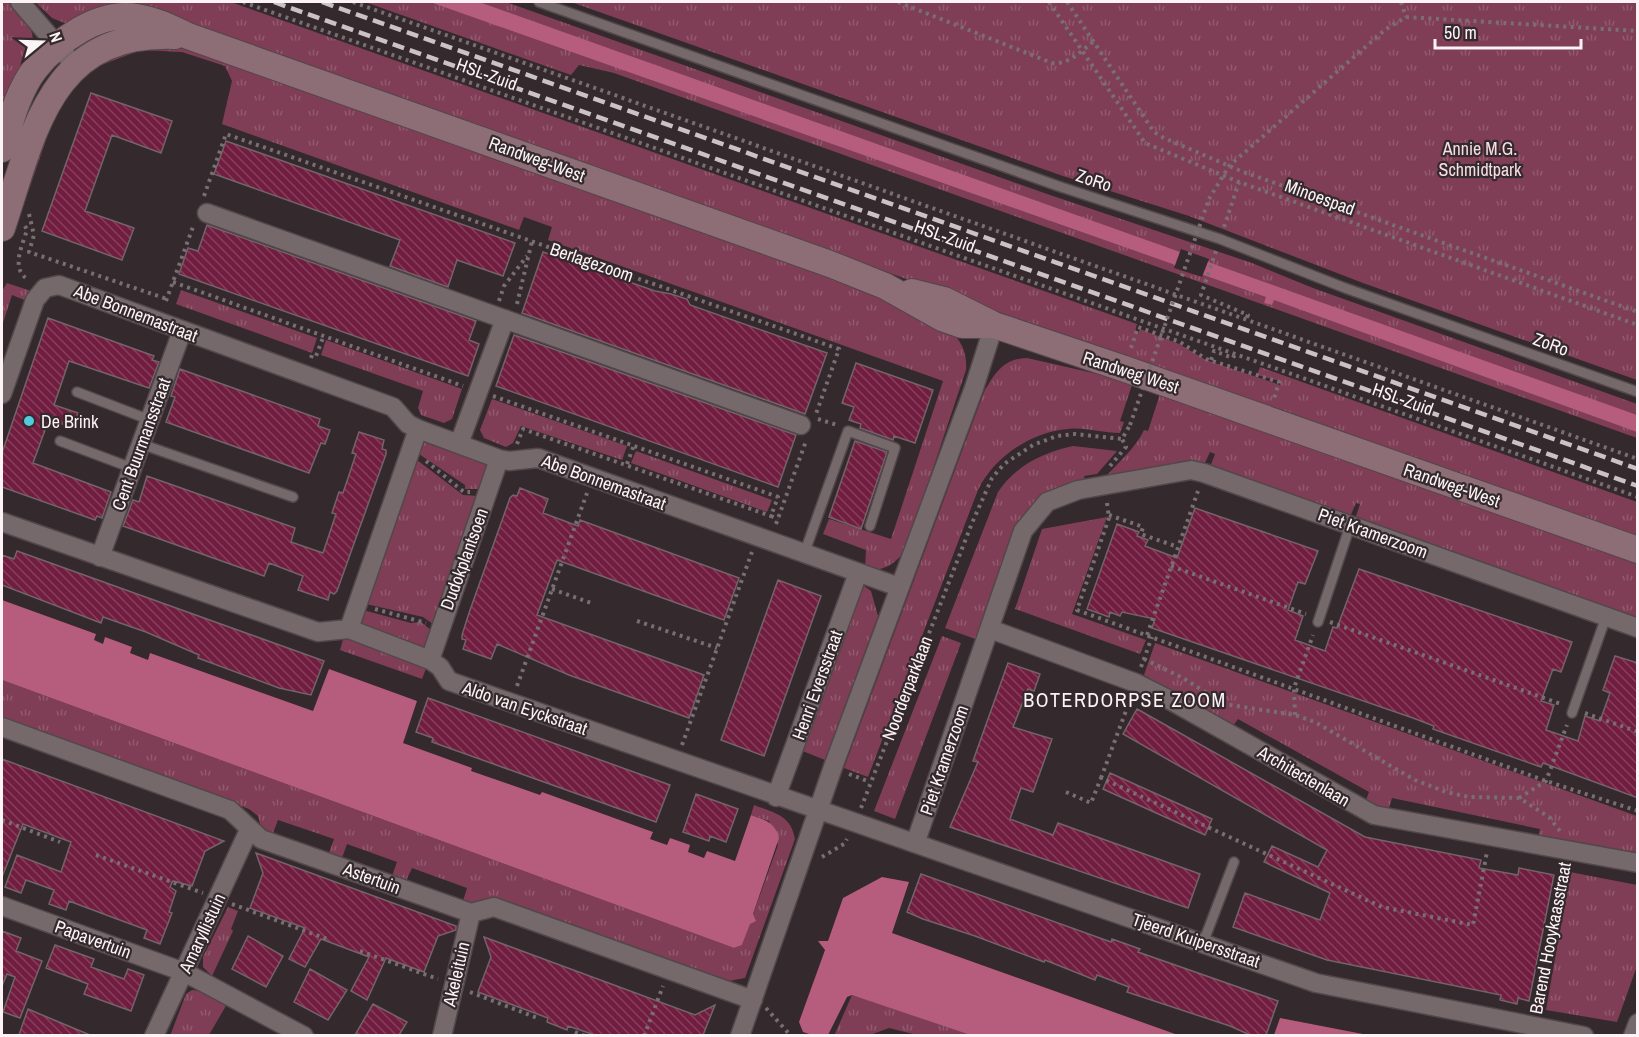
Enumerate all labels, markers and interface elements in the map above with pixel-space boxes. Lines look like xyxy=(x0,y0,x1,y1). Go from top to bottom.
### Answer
north arrow xyxy=(12,12,72,72)
scale bar xyxy=(1435,12,1580,50)
text: 50 m xyxy=(1444,20,1477,45)
text: N xyxy=(44,29,68,45)
street label: HSL-Zuid xyxy=(453,51,521,97)
street label: Randweg-West xyxy=(485,130,589,188)
park label: Annie M.G. Schmidtpark xyxy=(1439,136,1522,182)
street label: ZoRo xyxy=(1073,163,1115,197)
street label: Minoespad xyxy=(1281,173,1359,221)
street label: HSL-Zuid xyxy=(911,213,979,259)
street label: Berlagezoom xyxy=(547,236,637,288)
street label: Abe Bonnemastraat xyxy=(70,278,201,348)
street label: ZoRo xyxy=(1530,326,1572,362)
street label: Randweg West xyxy=(1080,345,1182,399)
street label: Cent Buurmansstraat xyxy=(105,374,177,514)
street label: HSL-Zuid xyxy=(1369,376,1437,422)
place label: De Brink xyxy=(41,409,99,434)
marker: De Brink xyxy=(22,414,36,428)
street label: Abe Bonnemastraat xyxy=(537,448,670,516)
street label: Randweg-West xyxy=(1400,457,1504,513)
street label: Piet Kramerzoom xyxy=(1315,502,1431,564)
street label: Dudokplantsoen xyxy=(434,505,494,613)
street label: Henri Eversstraat xyxy=(786,627,848,743)
street label: Noorderparklaan xyxy=(876,632,938,744)
street label: Aldo van Eyckstraat xyxy=(458,675,591,741)
district label: BOTERDORPSE ZOOM xyxy=(1023,686,1227,713)
street label: Piet Kramerzoom xyxy=(913,702,975,818)
street label: Architectenlaan xyxy=(1252,739,1355,812)
street label: Astertuin xyxy=(339,856,404,900)
street label: Barend Hooykaasstraat xyxy=(1523,860,1577,1016)
street label: Amaryllistuin xyxy=(172,889,231,978)
street label: Tjeerd Kuipersstraat xyxy=(1129,906,1263,974)
street label: Papavertuin xyxy=(51,914,135,964)
street label: Akeleituin xyxy=(436,939,476,1010)

